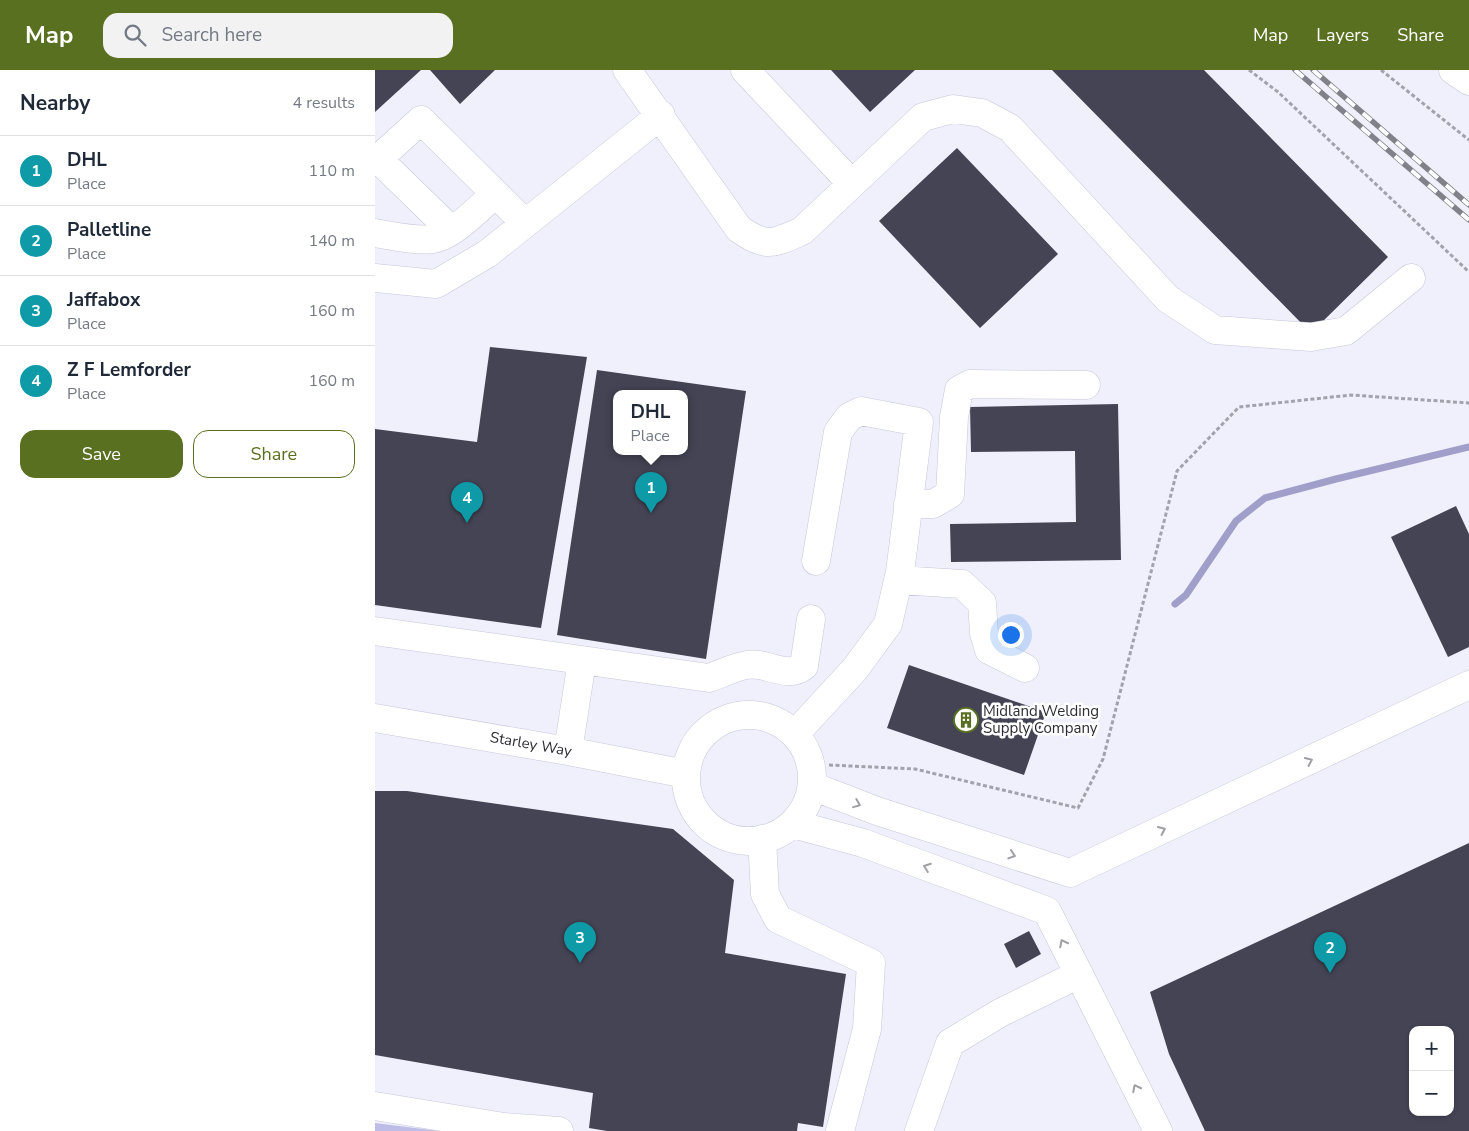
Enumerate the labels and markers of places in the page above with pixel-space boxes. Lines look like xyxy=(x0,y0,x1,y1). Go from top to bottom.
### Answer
pin: 1 xyxy=(635,472,667,513)
pin: 4 xyxy=(451,482,483,523)
place label: Midland Welding Supply Company xyxy=(983,701,1099,738)
building icon: Midland Welding Supply Company xyxy=(953,707,979,733)
pin: 3 xyxy=(564,922,596,963)
pin: 2 xyxy=(1314,932,1346,973)

